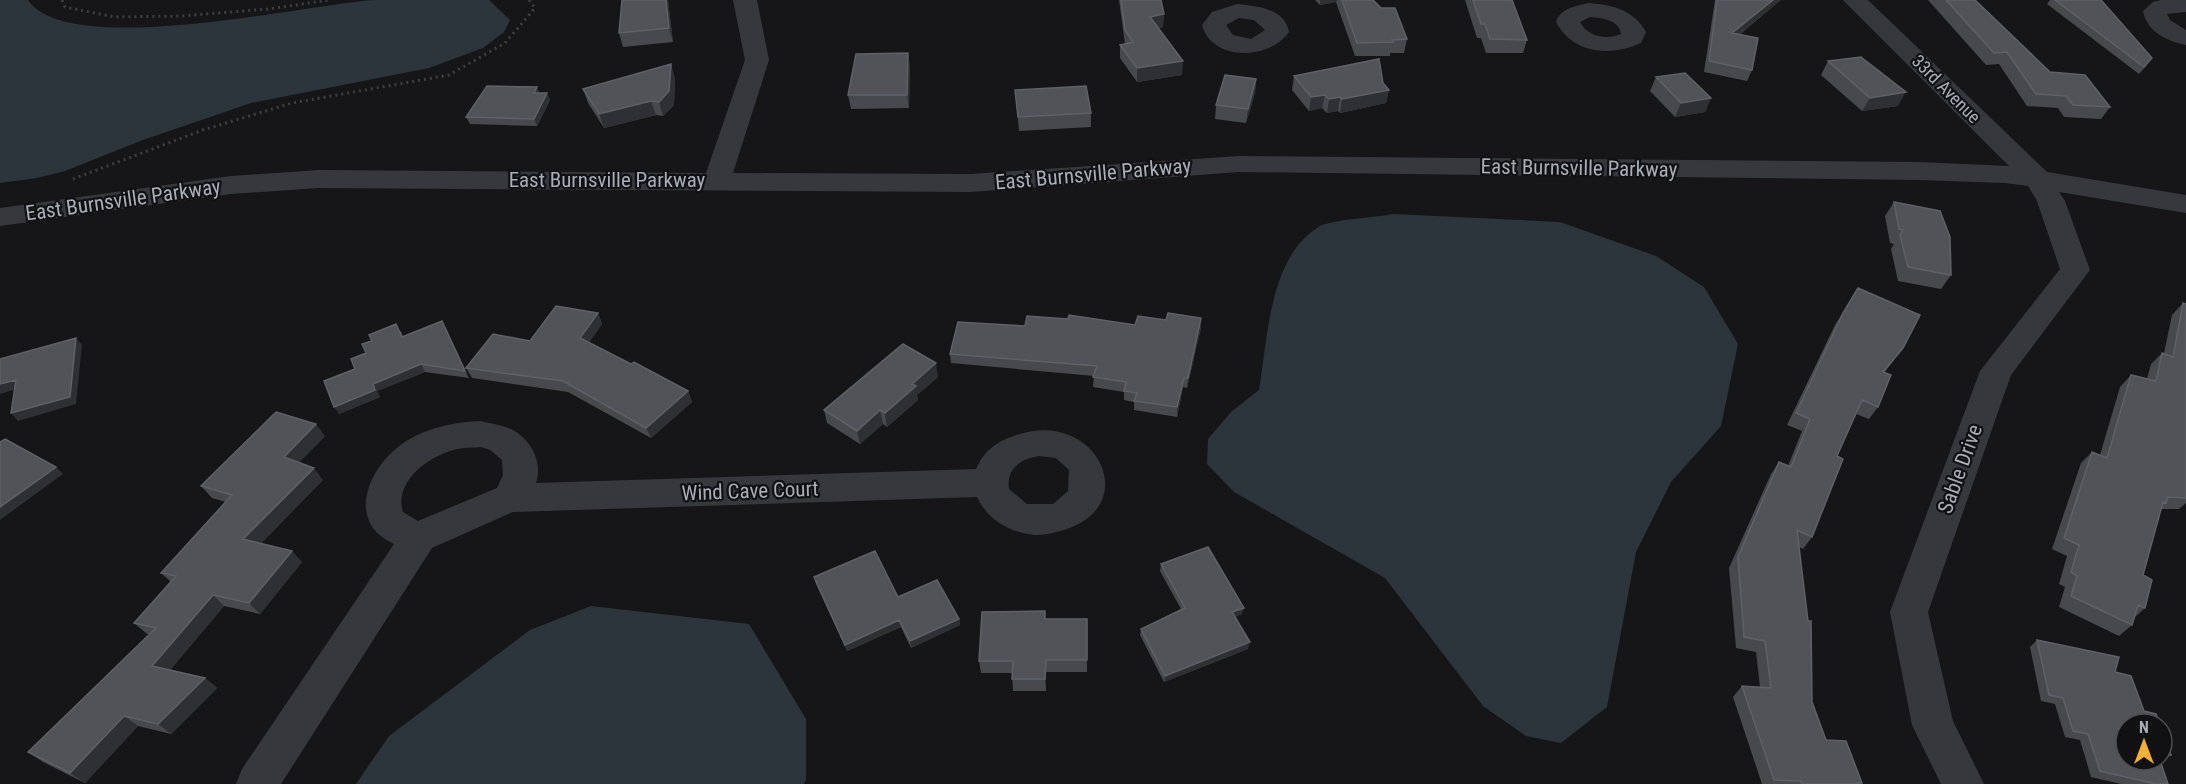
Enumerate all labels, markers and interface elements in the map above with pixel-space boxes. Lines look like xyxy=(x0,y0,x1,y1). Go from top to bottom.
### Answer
street label: 33rd Avenue xyxy=(1908,50,1985,127)
street label: East Burnsville Parkway xyxy=(994,153,1192,195)
street label: East Burnsville Parkway xyxy=(1480,154,1678,182)
street label: East Burnsville Parkway xyxy=(509,168,706,192)
street label: East Burnsville Parkway xyxy=(24,174,222,226)
street label: Sable Drive xyxy=(1933,421,1987,517)
street label: Wind Cave Court xyxy=(681,477,819,505)
north arrow xyxy=(2114,712,2174,772)
text: N xyxy=(2139,718,2149,737)

